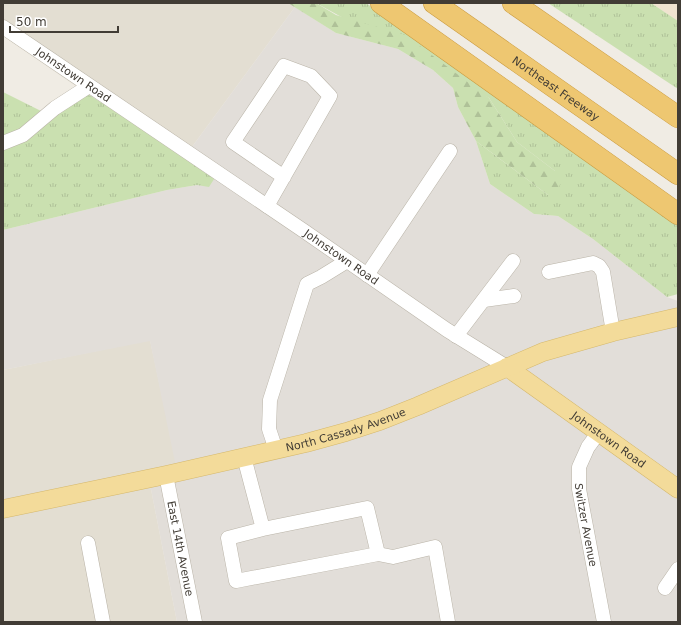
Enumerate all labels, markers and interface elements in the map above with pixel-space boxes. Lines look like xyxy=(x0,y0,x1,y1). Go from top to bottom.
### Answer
scale bar xyxy=(10,8,118,34)
text: 50 m xyxy=(16,15,47,29)
street label: Johnstown Road xyxy=(33,44,113,105)
street label: Northeast Freeway xyxy=(510,53,603,124)
street label: Johnstown Road xyxy=(301,226,381,287)
street label: North Cassady Avenue xyxy=(284,405,408,454)
street label: Johnstown Road xyxy=(568,408,648,470)
street label: Switzer Avenue xyxy=(573,483,600,568)
street label: East 14th Avenue xyxy=(165,500,196,598)

